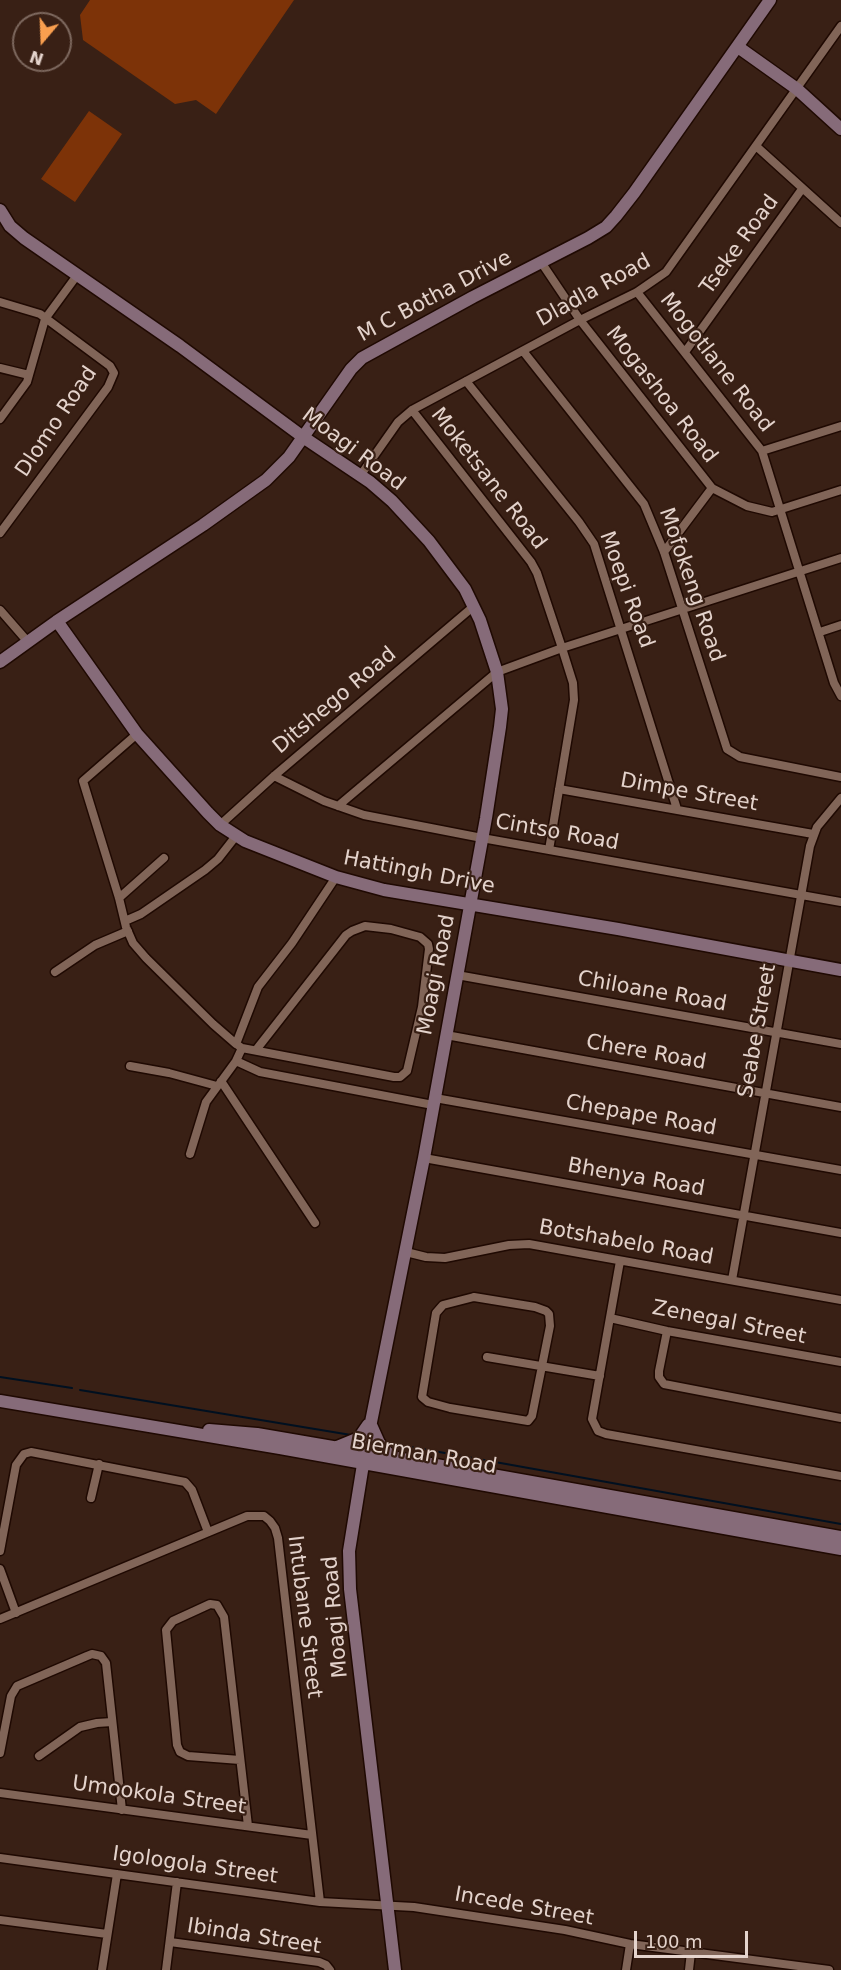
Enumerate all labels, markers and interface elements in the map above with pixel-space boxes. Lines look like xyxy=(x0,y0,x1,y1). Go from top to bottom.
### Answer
north arrow xyxy=(12,12,72,72)
text: N xyxy=(27,46,46,69)
street label: Tseke Road xyxy=(695,190,785,300)
street label: M C Botha Drive xyxy=(354,246,516,348)
street label: Dladla Road xyxy=(533,249,655,333)
street label: Mogotlane Road xyxy=(654,288,778,438)
street label: Mogashoa Road xyxy=(600,322,722,468)
street label: Dlomo Road xyxy=(11,362,103,482)
street label: Moagi Road xyxy=(297,403,409,497)
street label: Moketsane Road xyxy=(425,403,551,555)
street label: Mofokeng Road xyxy=(653,505,729,665)
street label: Moepi Road xyxy=(593,528,659,652)
street label: Ditshego Road xyxy=(268,642,402,760)
street label: Dimpe Street xyxy=(618,769,760,817)
street label: Cintso Road xyxy=(493,810,621,856)
street label: Hattingh Drive xyxy=(341,846,497,900)
street label: Moagi Road xyxy=(413,913,461,1037)
street label: Seabe Street xyxy=(734,962,782,1100)
street label: Chiloane Road xyxy=(575,966,729,1018)
street label: Chere Road xyxy=(584,1030,708,1076)
street label: Chepape Road xyxy=(564,1090,718,1142)
street label: Bhenya Road xyxy=(566,1154,706,1202)
street label: Botshabelo Road xyxy=(537,1215,715,1271)
street label: Zenegal Street xyxy=(650,1296,808,1350)
street label: Bierman Road xyxy=(349,1430,499,1480)
street label: Intubane Street xyxy=(282,1534,326,1700)
street label: Moagi Road xyxy=(318,1555,354,1679)
street label: Umookola Street xyxy=(71,1771,247,1821)
street label: Igologola Street xyxy=(111,1842,279,1890)
street label: Incede Street xyxy=(453,1882,595,1932)
street label: Ibinda Street xyxy=(185,1914,323,1960)
scale bar xyxy=(637,1919,751,1957)
text: 100 m xyxy=(645,1931,703,1952)

